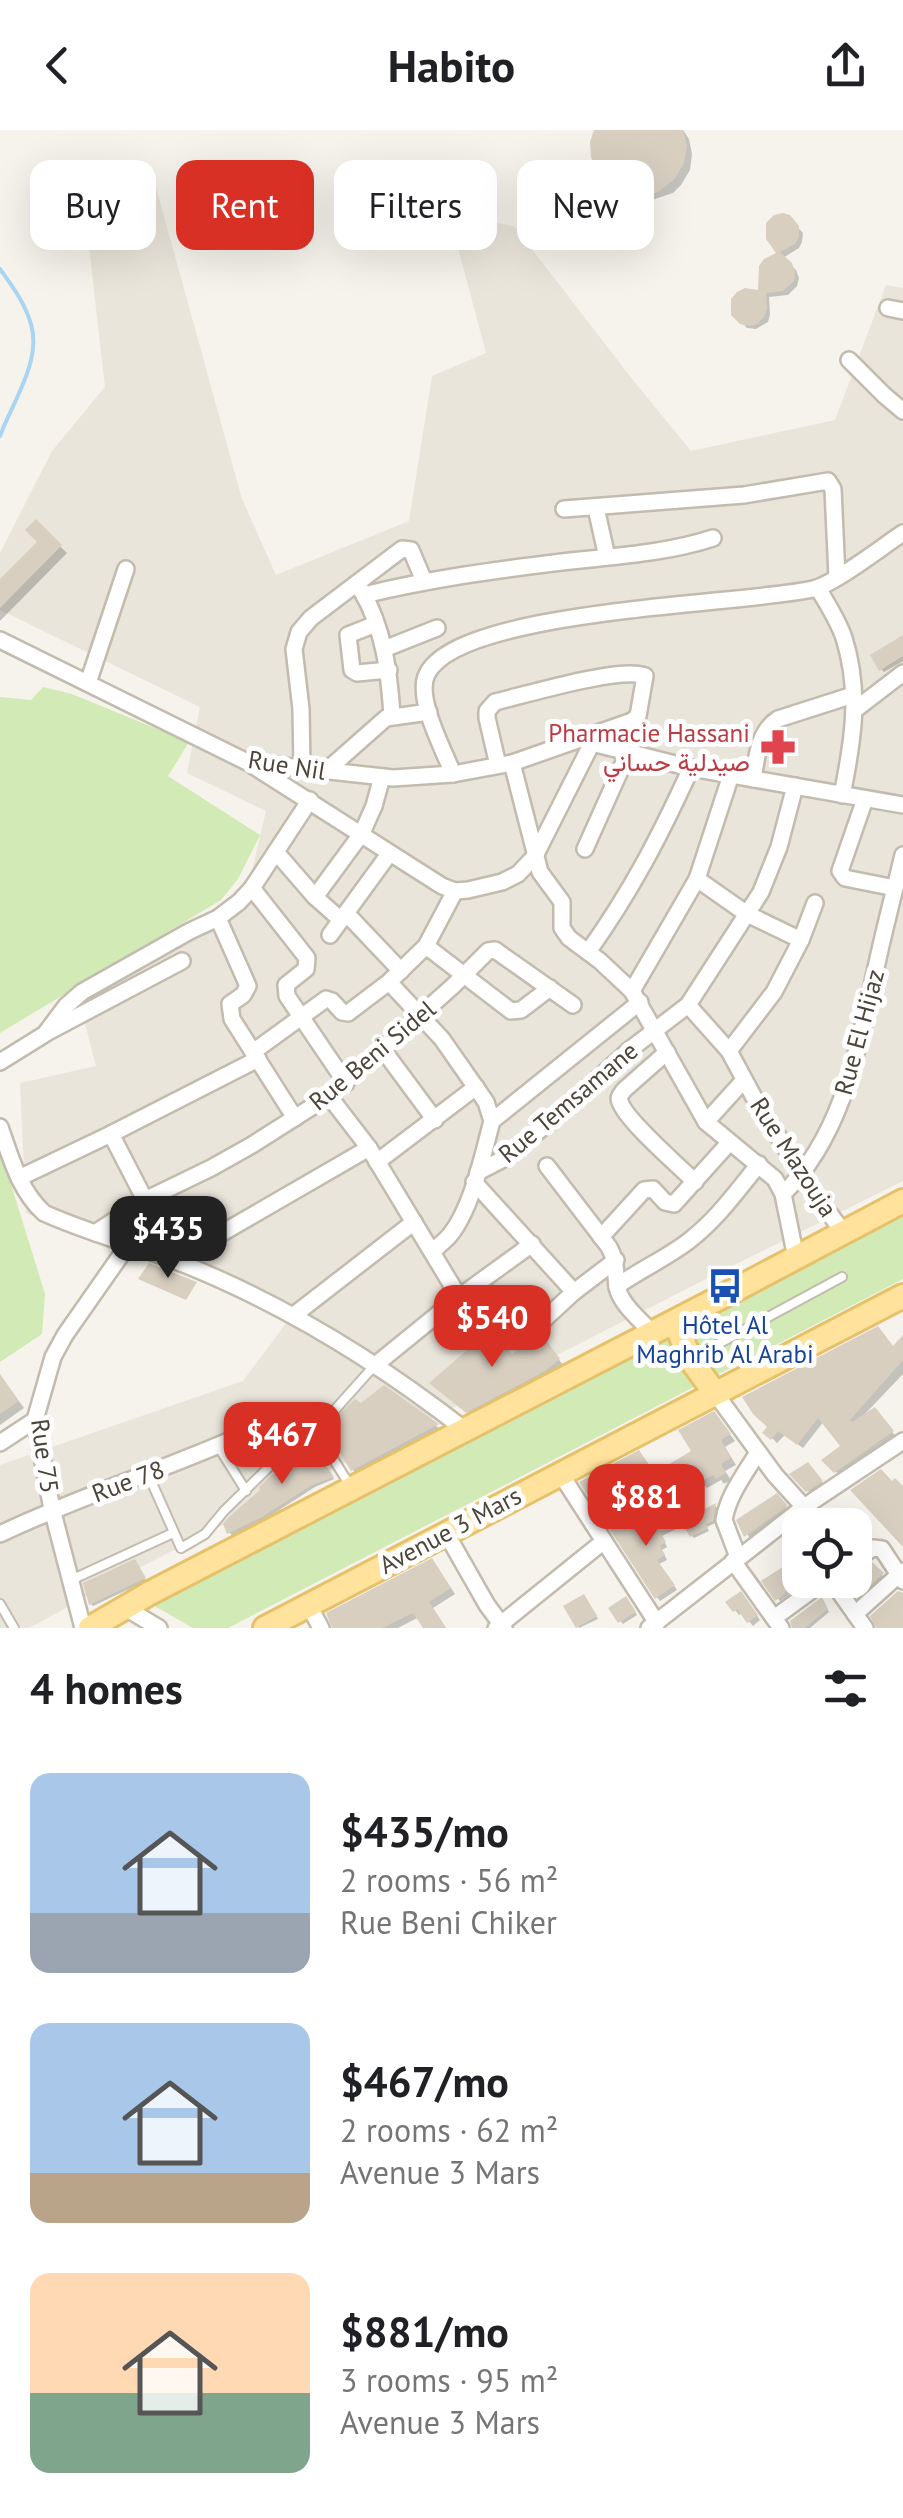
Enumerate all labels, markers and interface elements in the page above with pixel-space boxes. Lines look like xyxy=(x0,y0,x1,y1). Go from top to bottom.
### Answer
text: Habito xyxy=(388,36,515,94)
icon: back xyxy=(30,38,85,93)
icon: share xyxy=(818,38,873,93)
chip: Buy xyxy=(30,160,156,250)
chip: Rent xyxy=(176,160,314,250)
chip: Filters xyxy=(334,160,497,250)
chip: New xyxy=(517,160,654,250)
place label: Pharmacie Hassani صيدلية حساني xyxy=(548,717,750,783)
pharmacy icon: Pharmacie Hassani صيدلية حساني xyxy=(759,728,797,766)
street label: Rue Nil xyxy=(246,743,329,787)
street label: Rue El Hijaz xyxy=(827,966,891,1098)
street label: Rue Beni Sidel xyxy=(302,992,442,1117)
street label: Rue Temsamane xyxy=(492,1034,644,1170)
street label: Rue Mazouja xyxy=(743,1091,845,1223)
pin: $435 xyxy=(109,1196,227,1281)
text: $435 xyxy=(132,1207,204,1249)
bus stop icon: Hôtel Al Maghrib Al Arabi xyxy=(706,1267,744,1305)
pin: $540 xyxy=(433,1285,551,1370)
text: $540 xyxy=(456,1296,528,1338)
place label: Hôtel Al Maghrib Al Arabi xyxy=(636,1309,814,1370)
pin: $467 xyxy=(223,1402,341,1487)
text: $467 xyxy=(246,1413,318,1455)
street label: Rue 75 xyxy=(24,1417,66,1495)
street label: Rue 78 xyxy=(87,1453,169,1509)
pin: $881 xyxy=(587,1464,705,1549)
text: $881 xyxy=(610,1475,682,1517)
street label: Avenue 3 Mars xyxy=(374,1479,526,1581)
map controls xyxy=(782,1508,872,1598)
button: locate xyxy=(782,1508,872,1598)
text: 4 homes xyxy=(30,1661,183,1716)
icon: filters xyxy=(818,1661,873,1716)
text: $435/mo xyxy=(340,1804,509,1859)
icon: home xyxy=(110,1813,230,1933)
text: 2 rooms · 56 m² xyxy=(340,1859,558,1901)
text: Rue Beni Chiker xyxy=(340,1901,557,1943)
text: $467/mo xyxy=(340,2054,509,2109)
icon: home xyxy=(110,2063,230,2183)
text: 2 rooms · 62 m² xyxy=(340,2109,558,2151)
text: Avenue 3 Mars xyxy=(340,2151,540,2193)
text: $881/mo xyxy=(340,2304,509,2359)
icon: home xyxy=(110,2313,230,2433)
text: 3 rooms · 95 m² xyxy=(340,2359,558,2401)
text: Avenue 3 Mars xyxy=(340,2401,540,2443)

